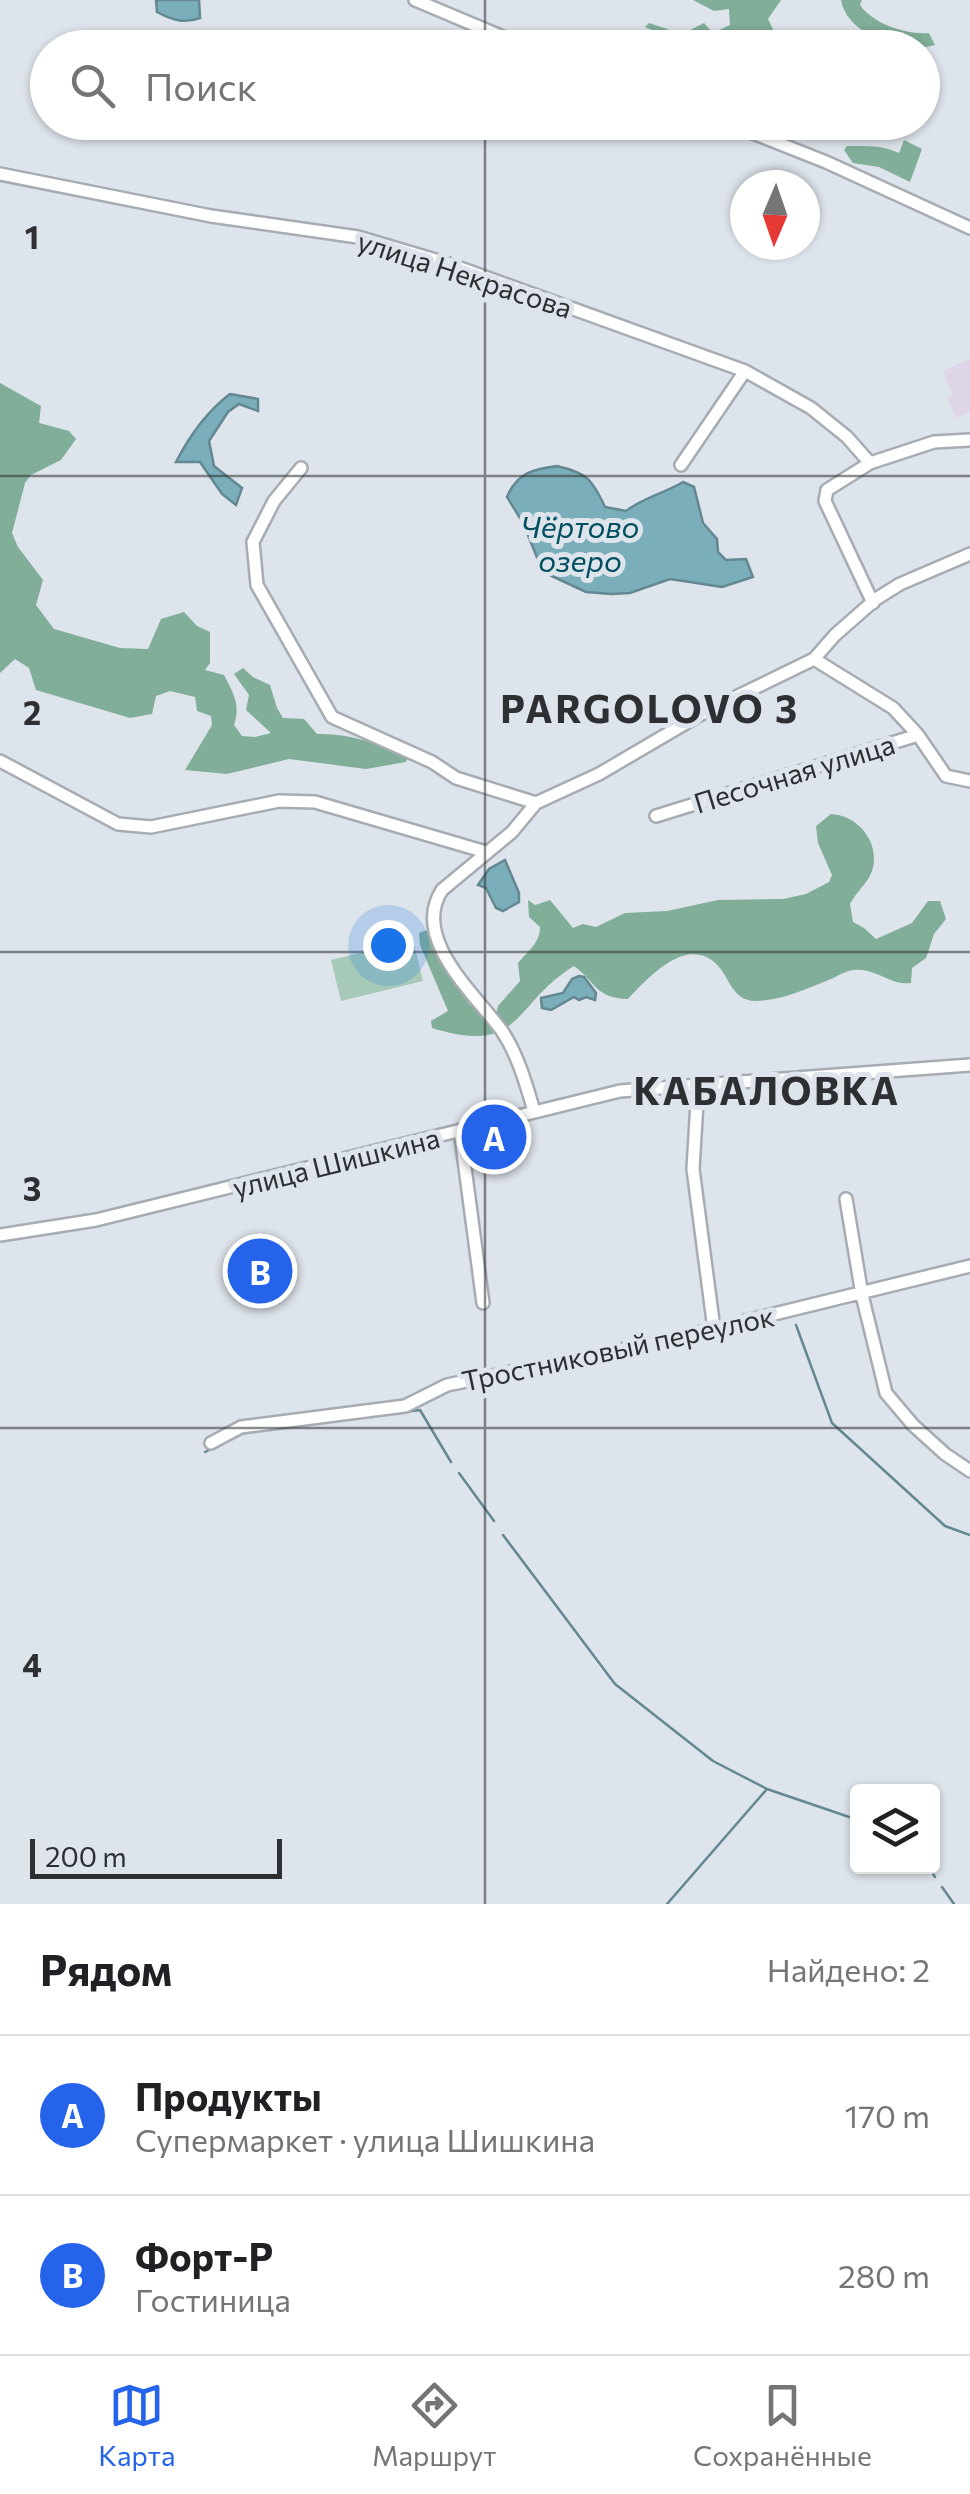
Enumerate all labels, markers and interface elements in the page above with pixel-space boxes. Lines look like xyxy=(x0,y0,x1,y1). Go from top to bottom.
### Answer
search box xyxy=(30,30,940,140)
icon: search xyxy=(65,58,120,113)
text: Поиск xyxy=(145,62,257,109)
north arrow xyxy=(730,170,820,260)
text: 1 xyxy=(25,216,39,256)
street label: улица Некрасова xyxy=(353,223,577,325)
water label: Чёртово озеро xyxy=(521,507,639,578)
district label: PARGOLOVO 3 xyxy=(500,684,800,731)
text: 2 xyxy=(23,692,41,732)
street label: Песочная улица xyxy=(689,726,899,820)
your location xyxy=(363,920,414,971)
district label: КАБАЛОВКА xyxy=(634,1066,900,1113)
pin: A xyxy=(462,1100,526,1174)
street label: улица Шишкина xyxy=(229,1120,443,1204)
text: 3 xyxy=(23,1168,41,1208)
pin: B xyxy=(228,1234,292,1308)
street label: Тростниковый переулок xyxy=(459,1298,777,1398)
text: 4 xyxy=(22,1644,42,1684)
map controls xyxy=(850,1784,940,1874)
button: layers xyxy=(850,1784,940,1874)
scale bar xyxy=(30,1834,282,1878)
text: 200 m xyxy=(45,1839,127,1873)
text: Рядом xyxy=(40,1943,172,1995)
text: Найдено: 2 xyxy=(767,1949,930,1989)
text: Продукты xyxy=(135,2072,322,2119)
text: A xyxy=(61,2095,84,2135)
text: 170 m xyxy=(845,2095,930,2135)
text: Супермаркет · улица Шишкина xyxy=(135,2119,595,2159)
text: Форт-Р xyxy=(135,2232,273,2279)
text: B xyxy=(62,2255,83,2295)
text: 280 m xyxy=(838,2255,930,2295)
text: Гостиница xyxy=(135,2279,291,2319)
tab: Карта xyxy=(98,2378,175,2472)
tab: Маршрут xyxy=(372,2378,496,2472)
tab: Сохранённые xyxy=(693,2378,872,2472)

